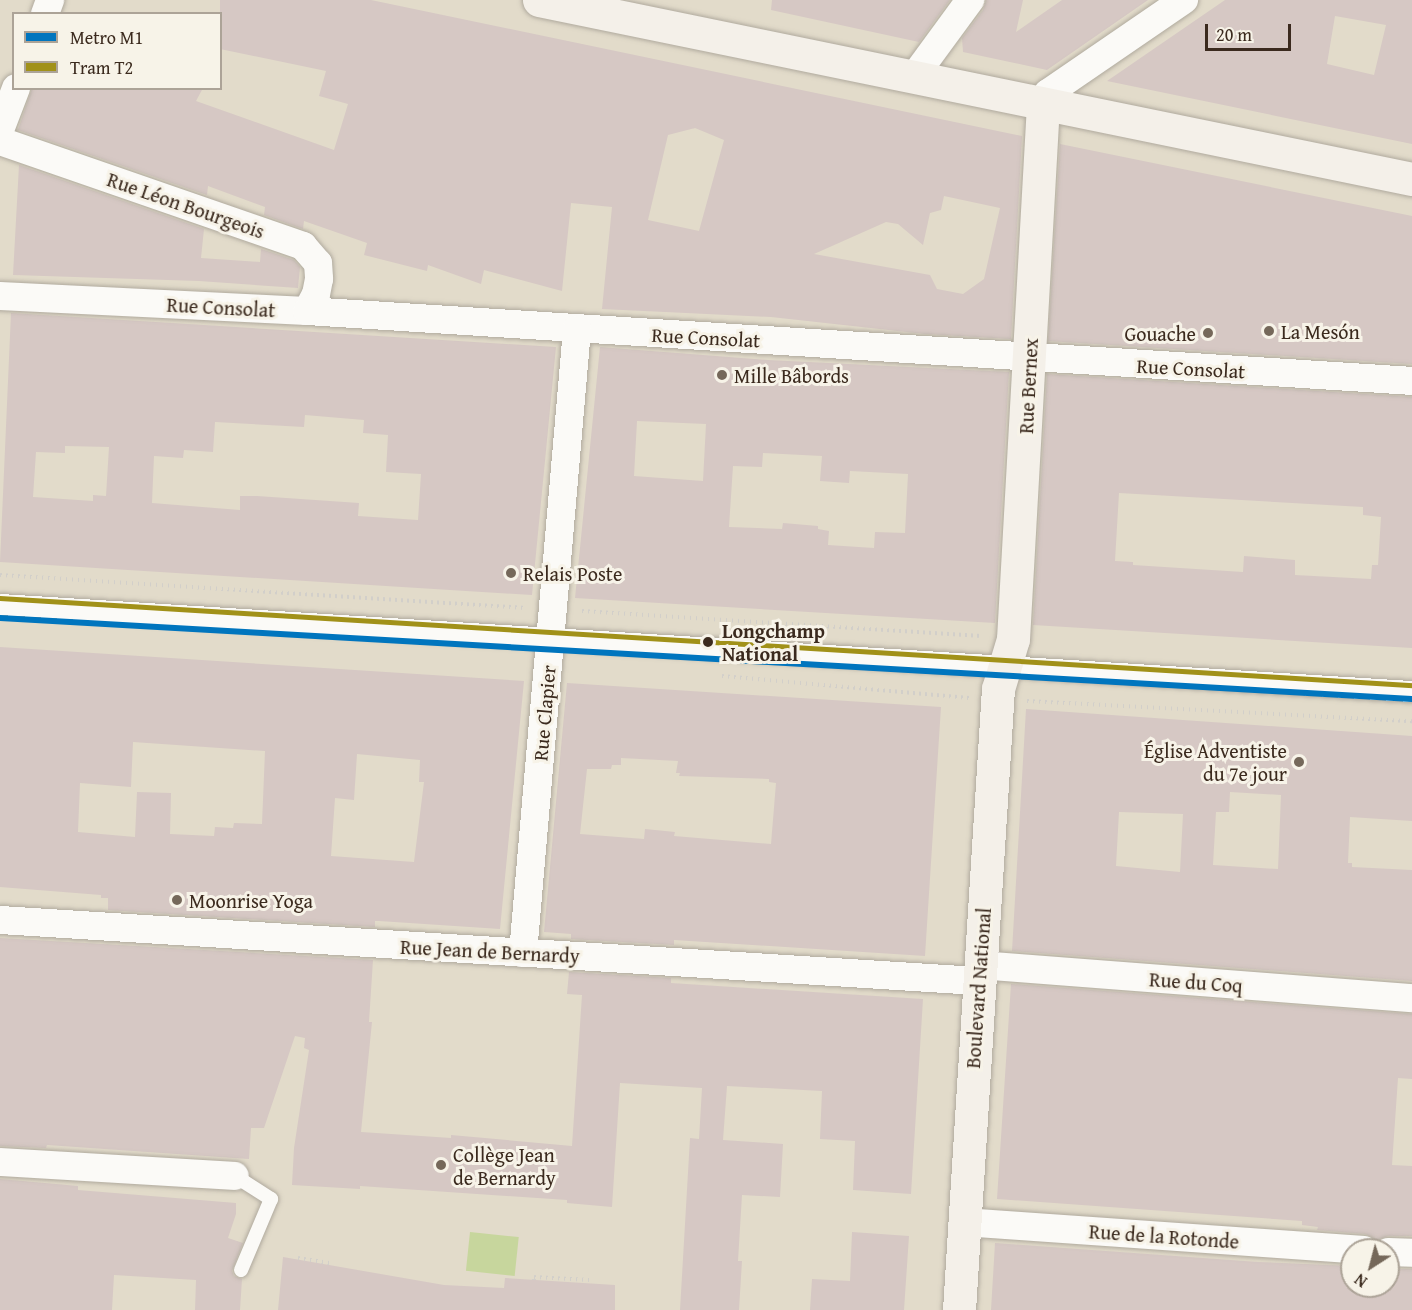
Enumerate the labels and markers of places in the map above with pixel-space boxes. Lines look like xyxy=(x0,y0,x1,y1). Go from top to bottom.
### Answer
place label: La Mesón xyxy=(1281,319,1360,343)
place label: Gouache xyxy=(1125,321,1196,345)
marker: La Mesón xyxy=(1262,324,1276,338)
marker: Gouache xyxy=(1201,326,1215,340)
place label: Mille Bâbords xyxy=(734,363,849,387)
marker: Mille Bâbords xyxy=(715,368,729,382)
place label: Relais Poste xyxy=(523,561,622,585)
marker: Relais Poste xyxy=(504,566,518,580)
place label: Longchamp National xyxy=(722,618,825,665)
marker: Longchamp National xyxy=(699,633,717,651)
place label: Église Adventiste du 7e jour xyxy=(1144,738,1287,785)
marker: Église Adventiste du 7e jour xyxy=(1292,755,1306,769)
place label: Moonrise Yoga xyxy=(189,888,313,912)
marker: Moonrise Yoga xyxy=(170,893,184,907)
place label: Collège Jean de Bernardy xyxy=(453,1142,556,1189)
marker: Collège Jean de Bernardy xyxy=(434,1158,448,1172)

